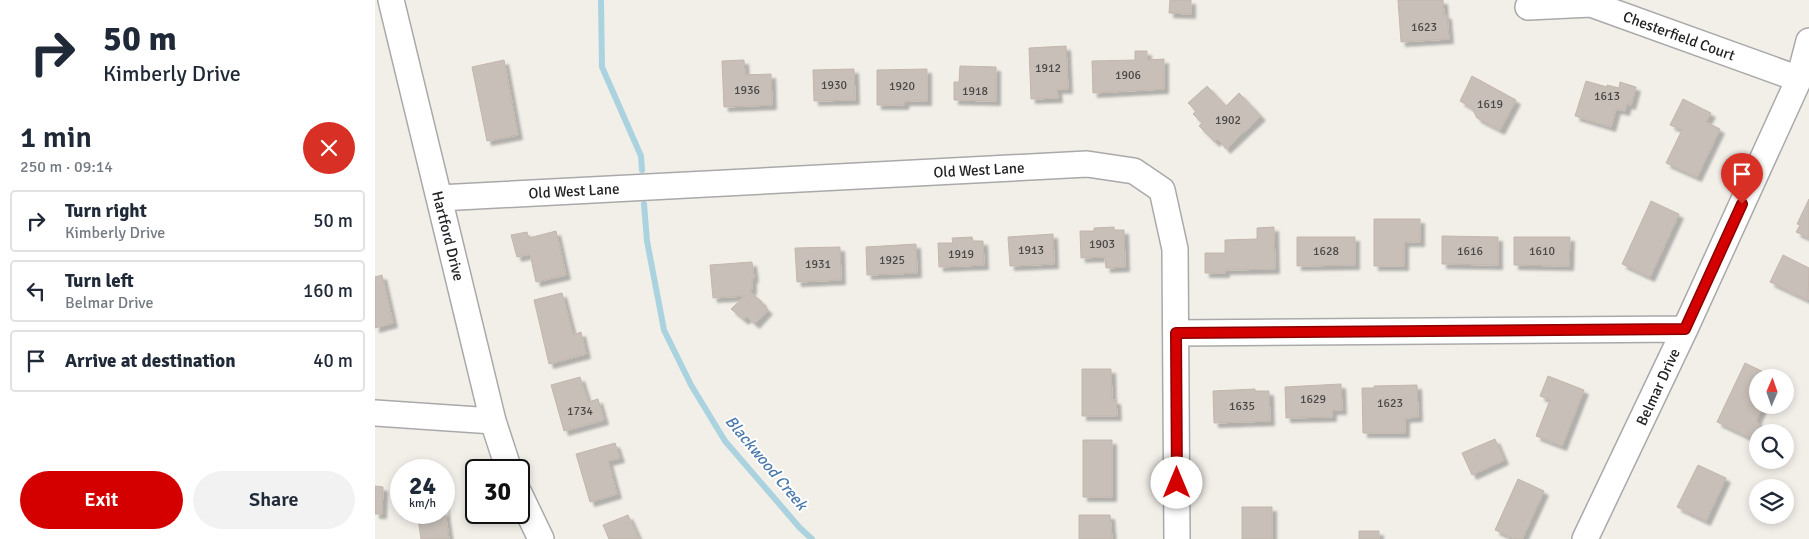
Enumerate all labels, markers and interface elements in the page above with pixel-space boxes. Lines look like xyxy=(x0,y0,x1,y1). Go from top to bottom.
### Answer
street label: Chesterfield Court xyxy=(1621,7,1737,65)
text: 50 m xyxy=(103,17,177,60)
icon: right xyxy=(20,20,85,85)
house number: 1623 xyxy=(1411,20,1437,35)
text: Kimberly Drive xyxy=(103,60,241,87)
house number: 1912 xyxy=(1035,61,1061,76)
house number: 1906 xyxy=(1115,68,1141,83)
house number: 1930 xyxy=(821,78,847,93)
house number: 1920 xyxy=(889,79,915,94)
house number: 1936 xyxy=(734,83,760,98)
house number: 1918 xyxy=(962,84,988,99)
house number: 1613 xyxy=(1594,89,1620,104)
house number: 1619 xyxy=(1477,97,1503,112)
house number: 1902 xyxy=(1215,113,1241,128)
text: 1 min xyxy=(20,119,92,156)
button: close xyxy=(303,122,355,174)
pin xyxy=(1721,153,1763,204)
text: 250 m · 09:14 xyxy=(20,157,113,177)
street label: Old West Lane xyxy=(933,159,1025,181)
icon: arrive xyxy=(1728,160,1756,188)
street label: Old West Lane xyxy=(528,180,620,202)
street label: Hartford Drive xyxy=(428,189,468,283)
text: Turn right xyxy=(65,199,147,223)
icon: right xyxy=(22,207,50,235)
text: 50 m xyxy=(313,209,353,233)
text: Kimberly Drive xyxy=(65,223,165,243)
house number: 1903 xyxy=(1089,237,1115,252)
house number: 1913 xyxy=(1018,243,1044,258)
house number: 1628 xyxy=(1313,244,1339,259)
house number: 1616 xyxy=(1457,244,1483,259)
house number: 1610 xyxy=(1529,244,1555,259)
house number: 1919 xyxy=(948,247,974,262)
house number: 1925 xyxy=(879,253,905,268)
house number: 1931 xyxy=(805,257,831,272)
text: Turn left xyxy=(65,269,134,293)
icon: left xyxy=(22,277,50,305)
text: 160 m xyxy=(303,279,353,303)
text: Belmar Drive xyxy=(65,293,153,313)
street label: Belmar Drive xyxy=(1632,346,1684,428)
icon: arrive xyxy=(22,347,50,375)
text: Arrive at destination xyxy=(65,349,236,373)
text: 40 m xyxy=(313,349,353,373)
north arrow xyxy=(1749,369,1794,414)
map controls xyxy=(1749,369,1794,524)
house number: 1629 xyxy=(1300,392,1326,407)
house number: 1623 xyxy=(1377,396,1403,411)
house number: 1635 xyxy=(1229,399,1255,414)
house number: 1734 xyxy=(567,404,593,419)
water label: Blackwood Creek xyxy=(721,412,813,516)
button: search xyxy=(1749,424,1794,469)
position arrow xyxy=(1150,456,1202,508)
speed limit sign: 30 xyxy=(465,459,530,524)
text: 24 xyxy=(409,470,436,501)
button: Exit xyxy=(20,471,183,529)
button: Share xyxy=(193,471,355,529)
button: layers xyxy=(1749,479,1794,524)
text: km/h xyxy=(409,496,436,511)

